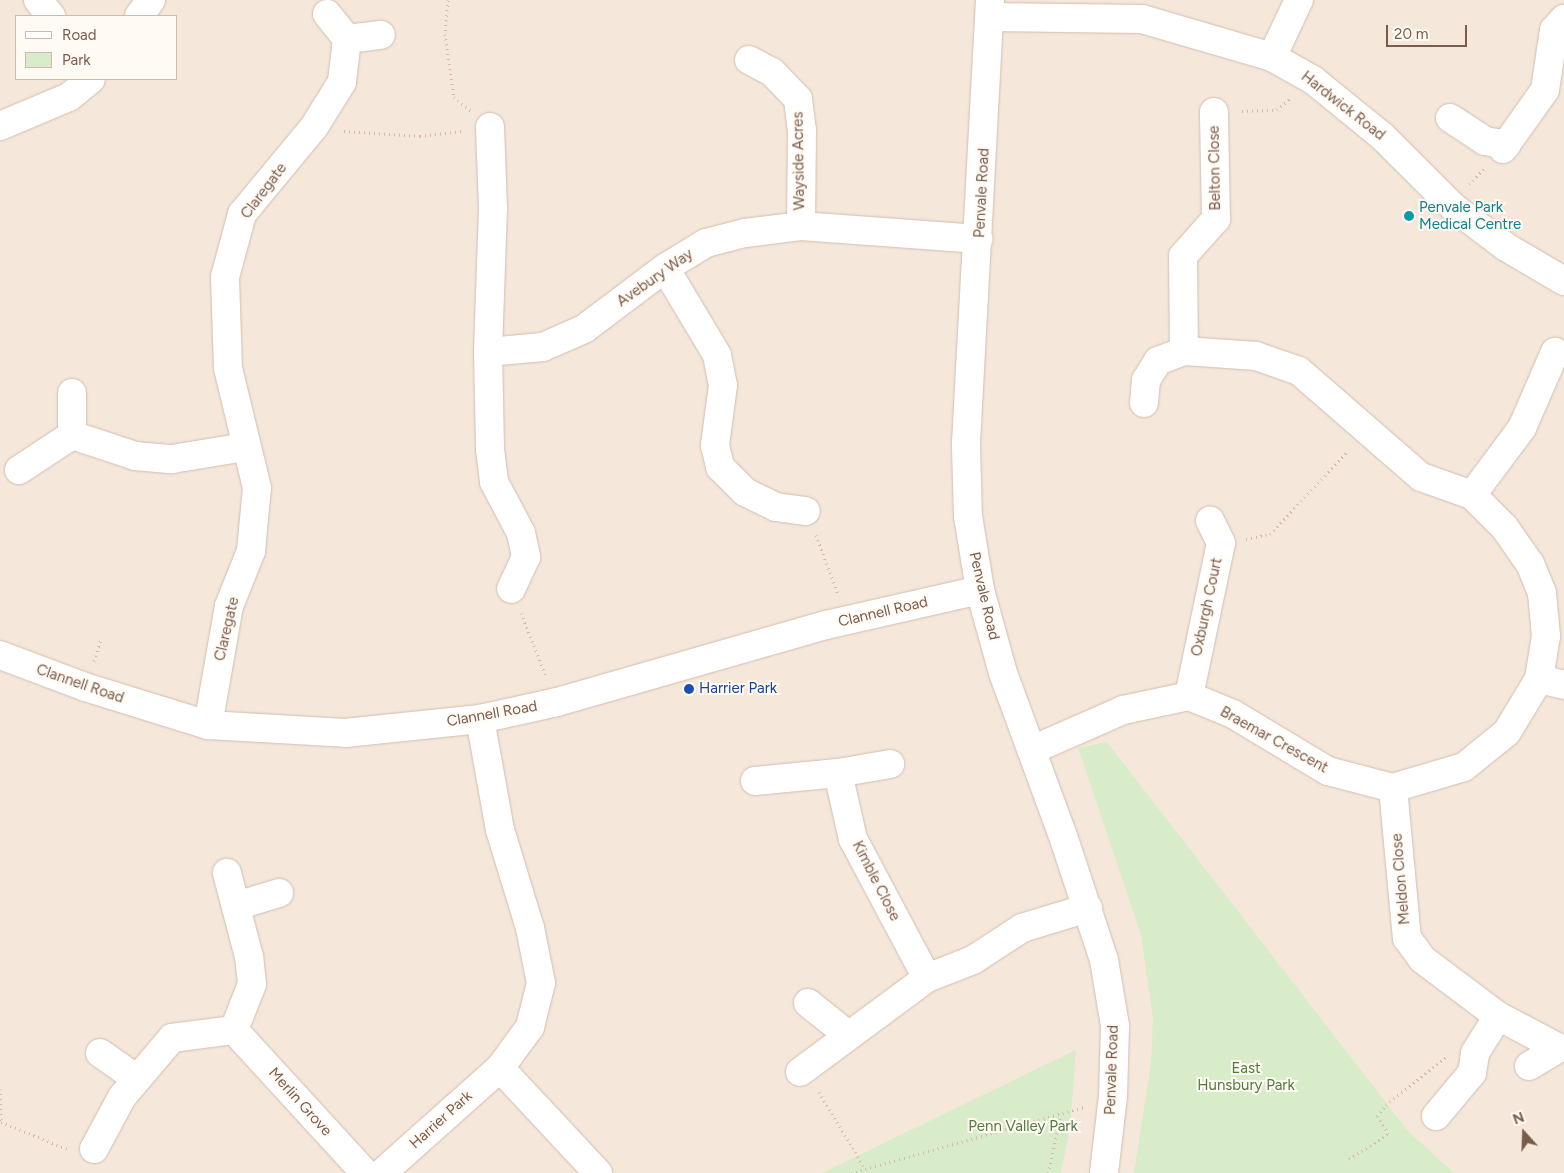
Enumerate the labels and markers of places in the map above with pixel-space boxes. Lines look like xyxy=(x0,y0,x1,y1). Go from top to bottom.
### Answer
place label: Penvale Park Medical Centre xyxy=(1419,198,1521,233)
marker: Penvale Park Medical Centre xyxy=(1403,210,1415,222)
place label: Harrier Park xyxy=(699,680,777,698)
marker: Harrier Park xyxy=(683,683,695,695)

